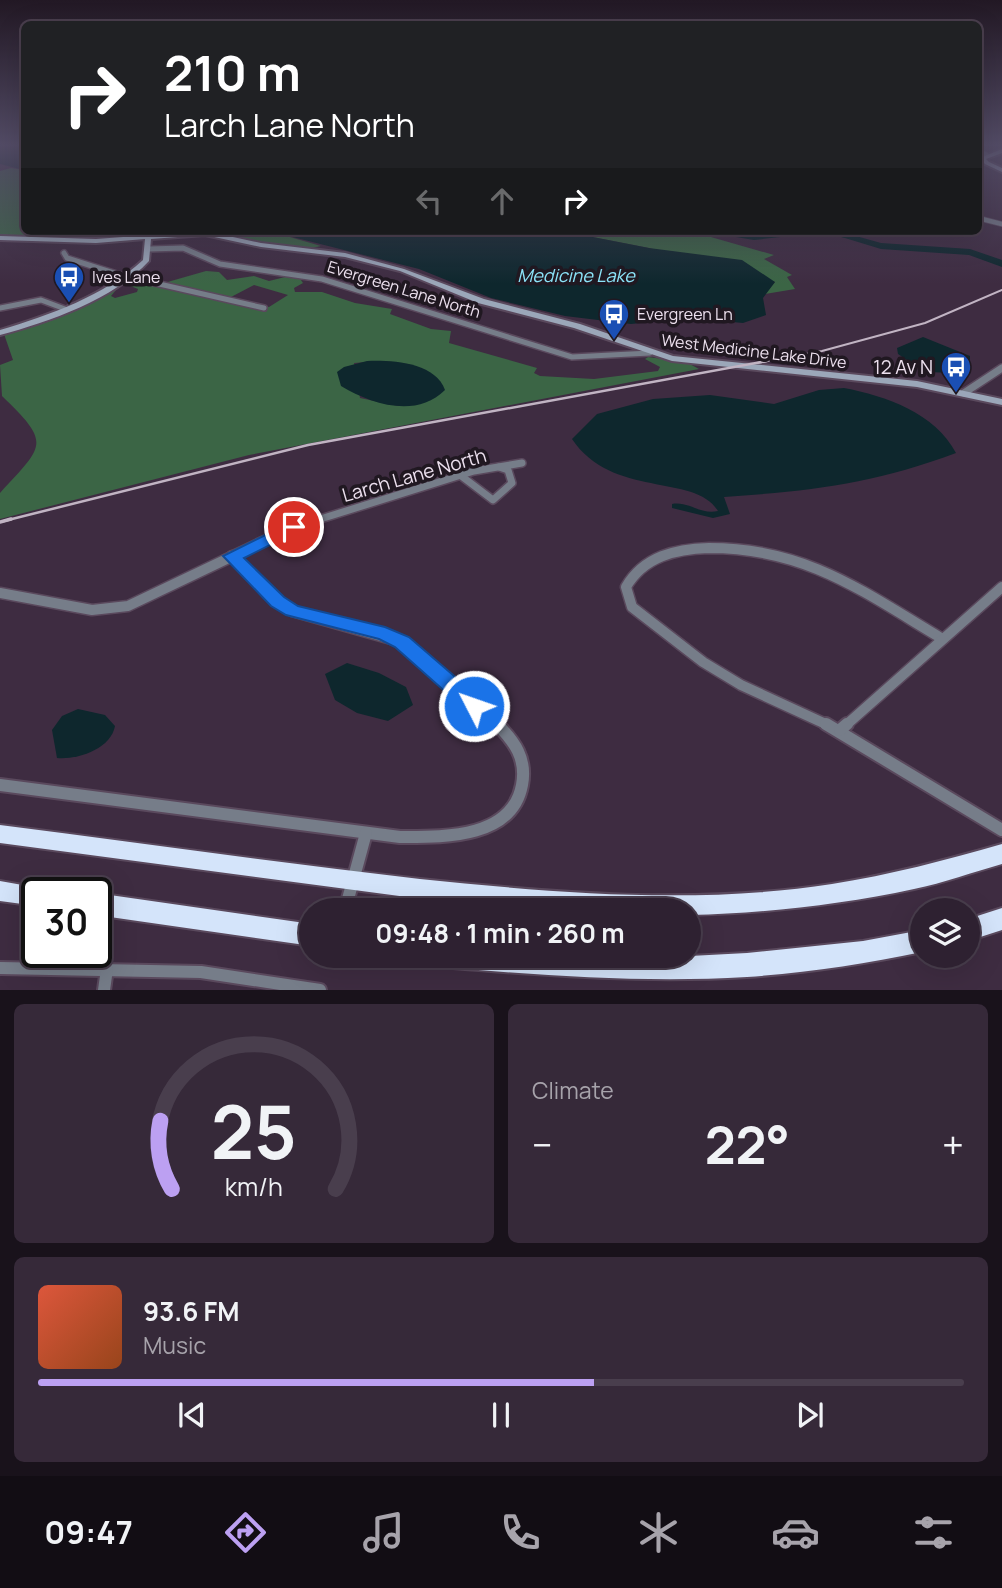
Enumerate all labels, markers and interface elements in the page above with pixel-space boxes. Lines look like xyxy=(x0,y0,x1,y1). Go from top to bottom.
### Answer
text: 210 m xyxy=(164,39,301,106)
icon: right xyxy=(49,49,140,140)
text: Larch Lane North xyxy=(164,103,415,147)
icon: left xyxy=(410,182,448,220)
icon: ahead xyxy=(483,182,521,220)
icon: right xyxy=(556,182,594,220)
street label: Evergreen Lane North xyxy=(325,255,483,323)
bus stop icon: Ives Lane xyxy=(52,260,86,304)
water label: Medicine Lake xyxy=(517,263,636,287)
place label: Ives Lane xyxy=(92,266,160,288)
bus stop icon: Evergreen Ln xyxy=(597,297,631,341)
place label: Evergreen Ln xyxy=(637,303,733,325)
street label: West Medicine Lake Drive xyxy=(660,329,848,373)
bus stop icon: 12 Av N xyxy=(939,350,973,394)
place label: 12 Av N xyxy=(873,354,933,380)
street label: Larch Lane North xyxy=(339,442,489,508)
pin xyxy=(264,497,324,557)
icon: arrive xyxy=(275,508,313,546)
position arrow xyxy=(437,669,511,743)
speed limit sign: 30 xyxy=(21,877,112,968)
map controls xyxy=(910,898,980,968)
button: layers xyxy=(910,898,980,968)
text: 09:48 · 1 min · 260 m xyxy=(375,915,625,951)
text: Climate xyxy=(532,1074,614,1106)
text: 25 xyxy=(211,1082,297,1182)
text: 22° xyxy=(705,1109,790,1180)
text: − xyxy=(532,1118,553,1170)
text: + xyxy=(942,1118,964,1170)
text: km/h xyxy=(225,1169,283,1204)
text: 93.6 FM xyxy=(143,1293,239,1329)
text: Music xyxy=(143,1329,206,1361)
icon: previous xyxy=(173,1396,211,1434)
icon: pause xyxy=(482,1396,520,1434)
icon: next xyxy=(791,1396,829,1434)
icon: directions xyxy=(221,1508,270,1557)
icon: music xyxy=(359,1508,408,1557)
icon: phone xyxy=(496,1508,545,1557)
icon: climate xyxy=(634,1508,683,1557)
icon: car xyxy=(771,1508,820,1557)
icon: filters xyxy=(909,1508,958,1557)
text: 09:47 xyxy=(44,1510,133,1554)

